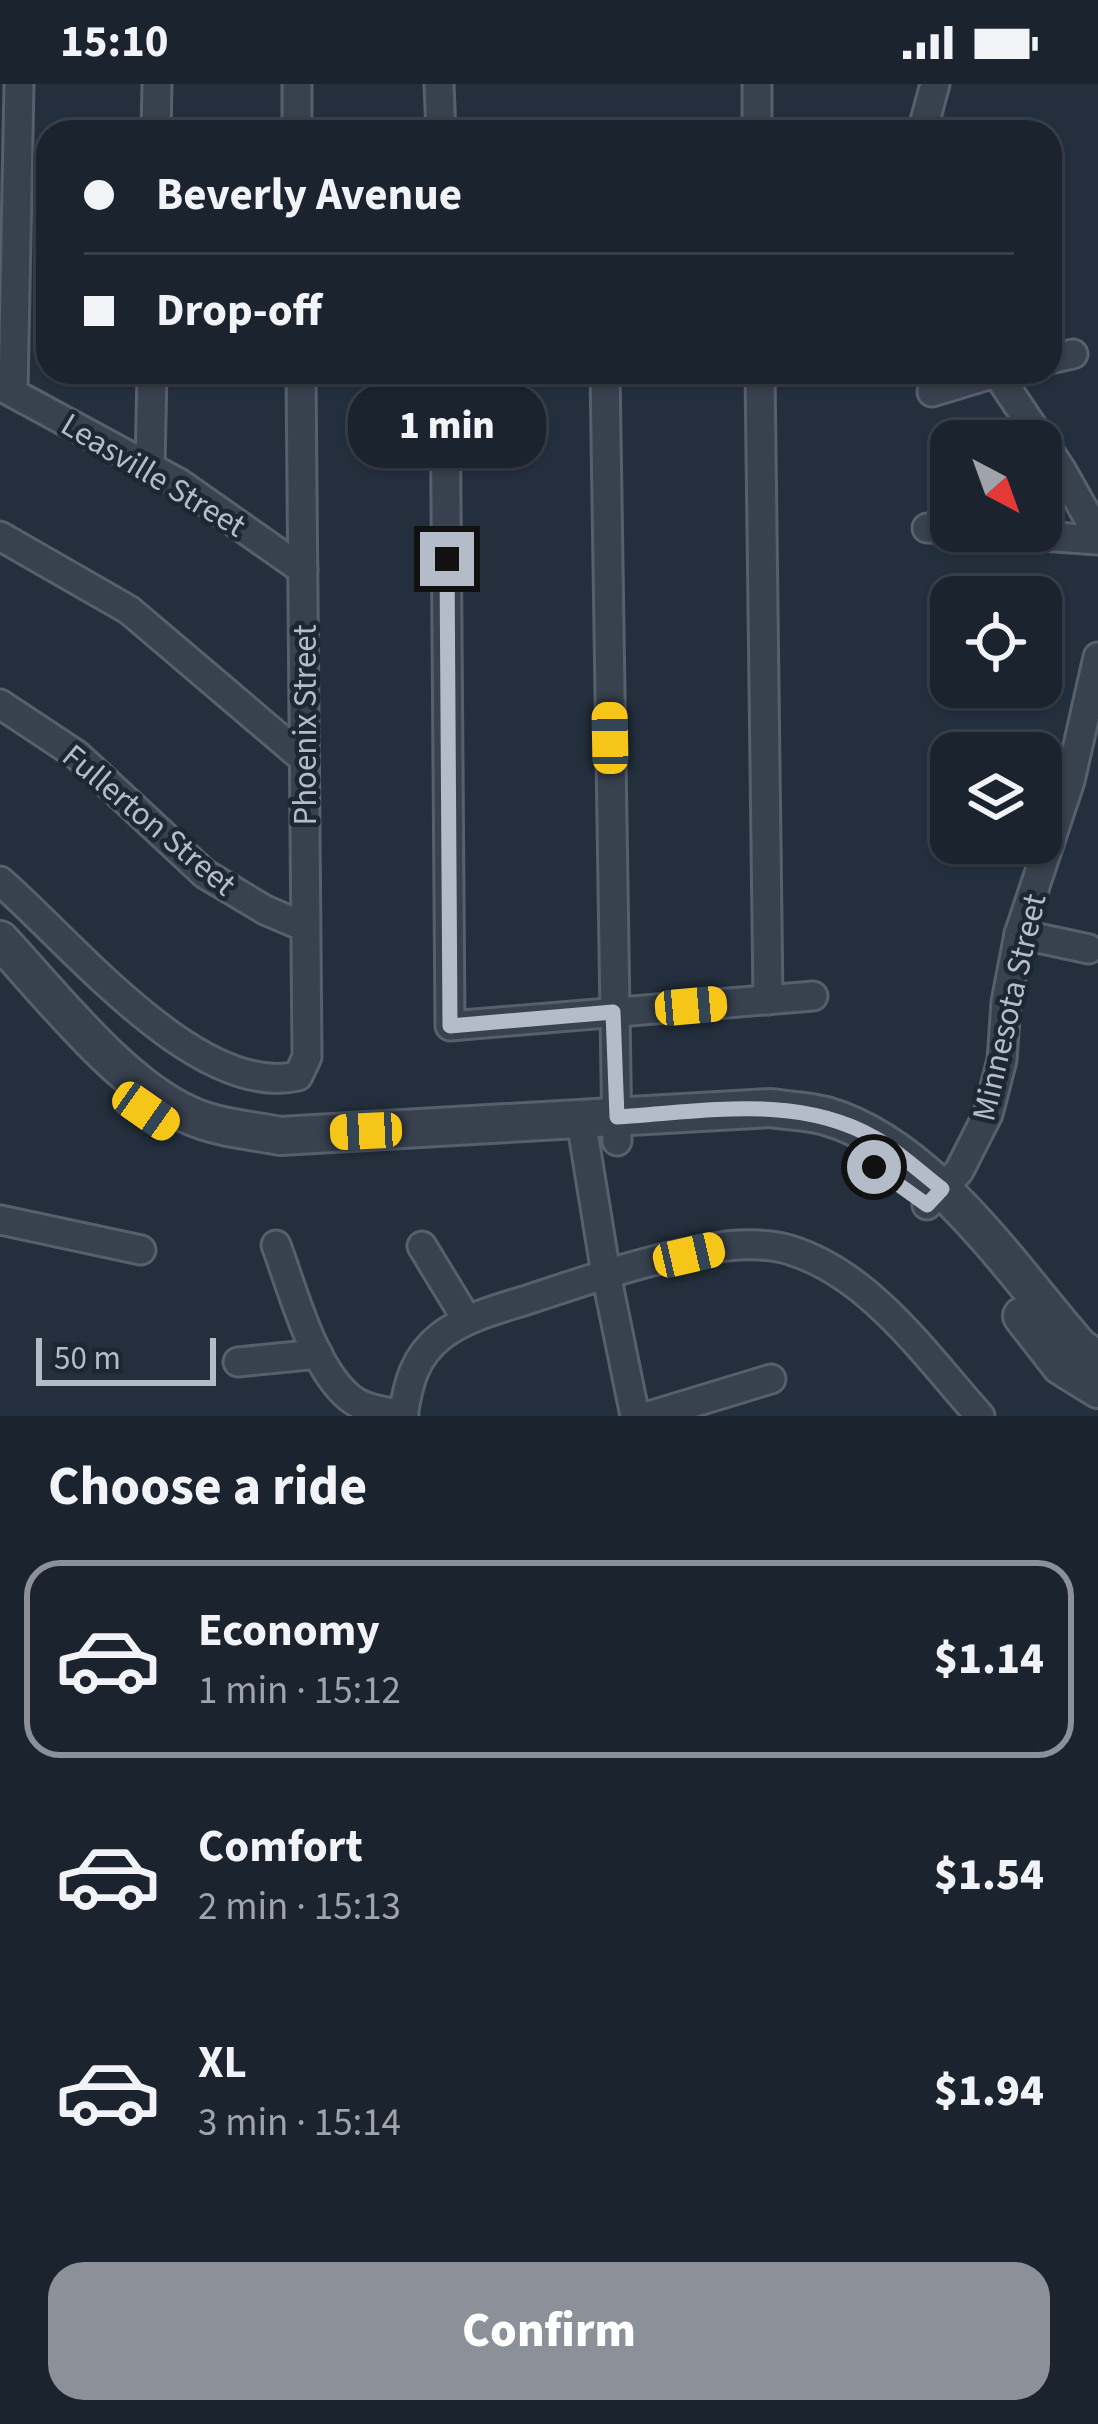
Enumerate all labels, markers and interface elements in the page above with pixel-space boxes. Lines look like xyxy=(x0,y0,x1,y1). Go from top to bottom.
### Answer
text: 15:10 xyxy=(60,10,169,74)
text: Beverly Avenue xyxy=(156,163,462,227)
text: Drop-off xyxy=(156,279,322,343)
callout: 1 min xyxy=(348,385,546,469)
text: 1 min xyxy=(399,398,495,454)
street label: Leasville Street xyxy=(52,402,254,549)
north arrow xyxy=(930,420,1062,552)
map controls xyxy=(930,420,1062,864)
route end xyxy=(420,532,474,586)
button: locate xyxy=(930,576,1062,708)
street label: Phoenix Street xyxy=(282,624,329,826)
car xyxy=(591,702,629,774)
button: layers xyxy=(930,732,1062,864)
street label: Fullerton Street xyxy=(52,733,246,907)
street label: Minnesota Street xyxy=(960,889,1058,1126)
car xyxy=(654,985,728,1027)
car xyxy=(106,1076,186,1146)
car xyxy=(329,1111,403,1151)
route start xyxy=(847,1140,901,1194)
car xyxy=(650,1229,728,1281)
scale bar xyxy=(36,1332,216,1385)
text: 50 m xyxy=(54,1335,121,1382)
text: Choose a ride xyxy=(48,1449,367,1526)
text: Economy xyxy=(198,1599,380,1663)
icon: car xyxy=(54,1605,162,1713)
text: $1.14 xyxy=(934,1627,1044,1691)
text: 1 min · 15:12 xyxy=(198,1663,401,1719)
text: Comfort xyxy=(198,1815,363,1879)
icon: car xyxy=(54,1821,162,1929)
text: $1.54 xyxy=(934,1843,1044,1907)
text: 2 min · 15:13 xyxy=(198,1879,401,1935)
text: XL xyxy=(198,2031,247,2095)
icon: car xyxy=(54,2037,162,2145)
text: $1.94 xyxy=(934,2059,1044,2123)
text: 3 min · 15:14 xyxy=(198,2095,401,2151)
button: Confirm xyxy=(48,2262,1050,2400)

